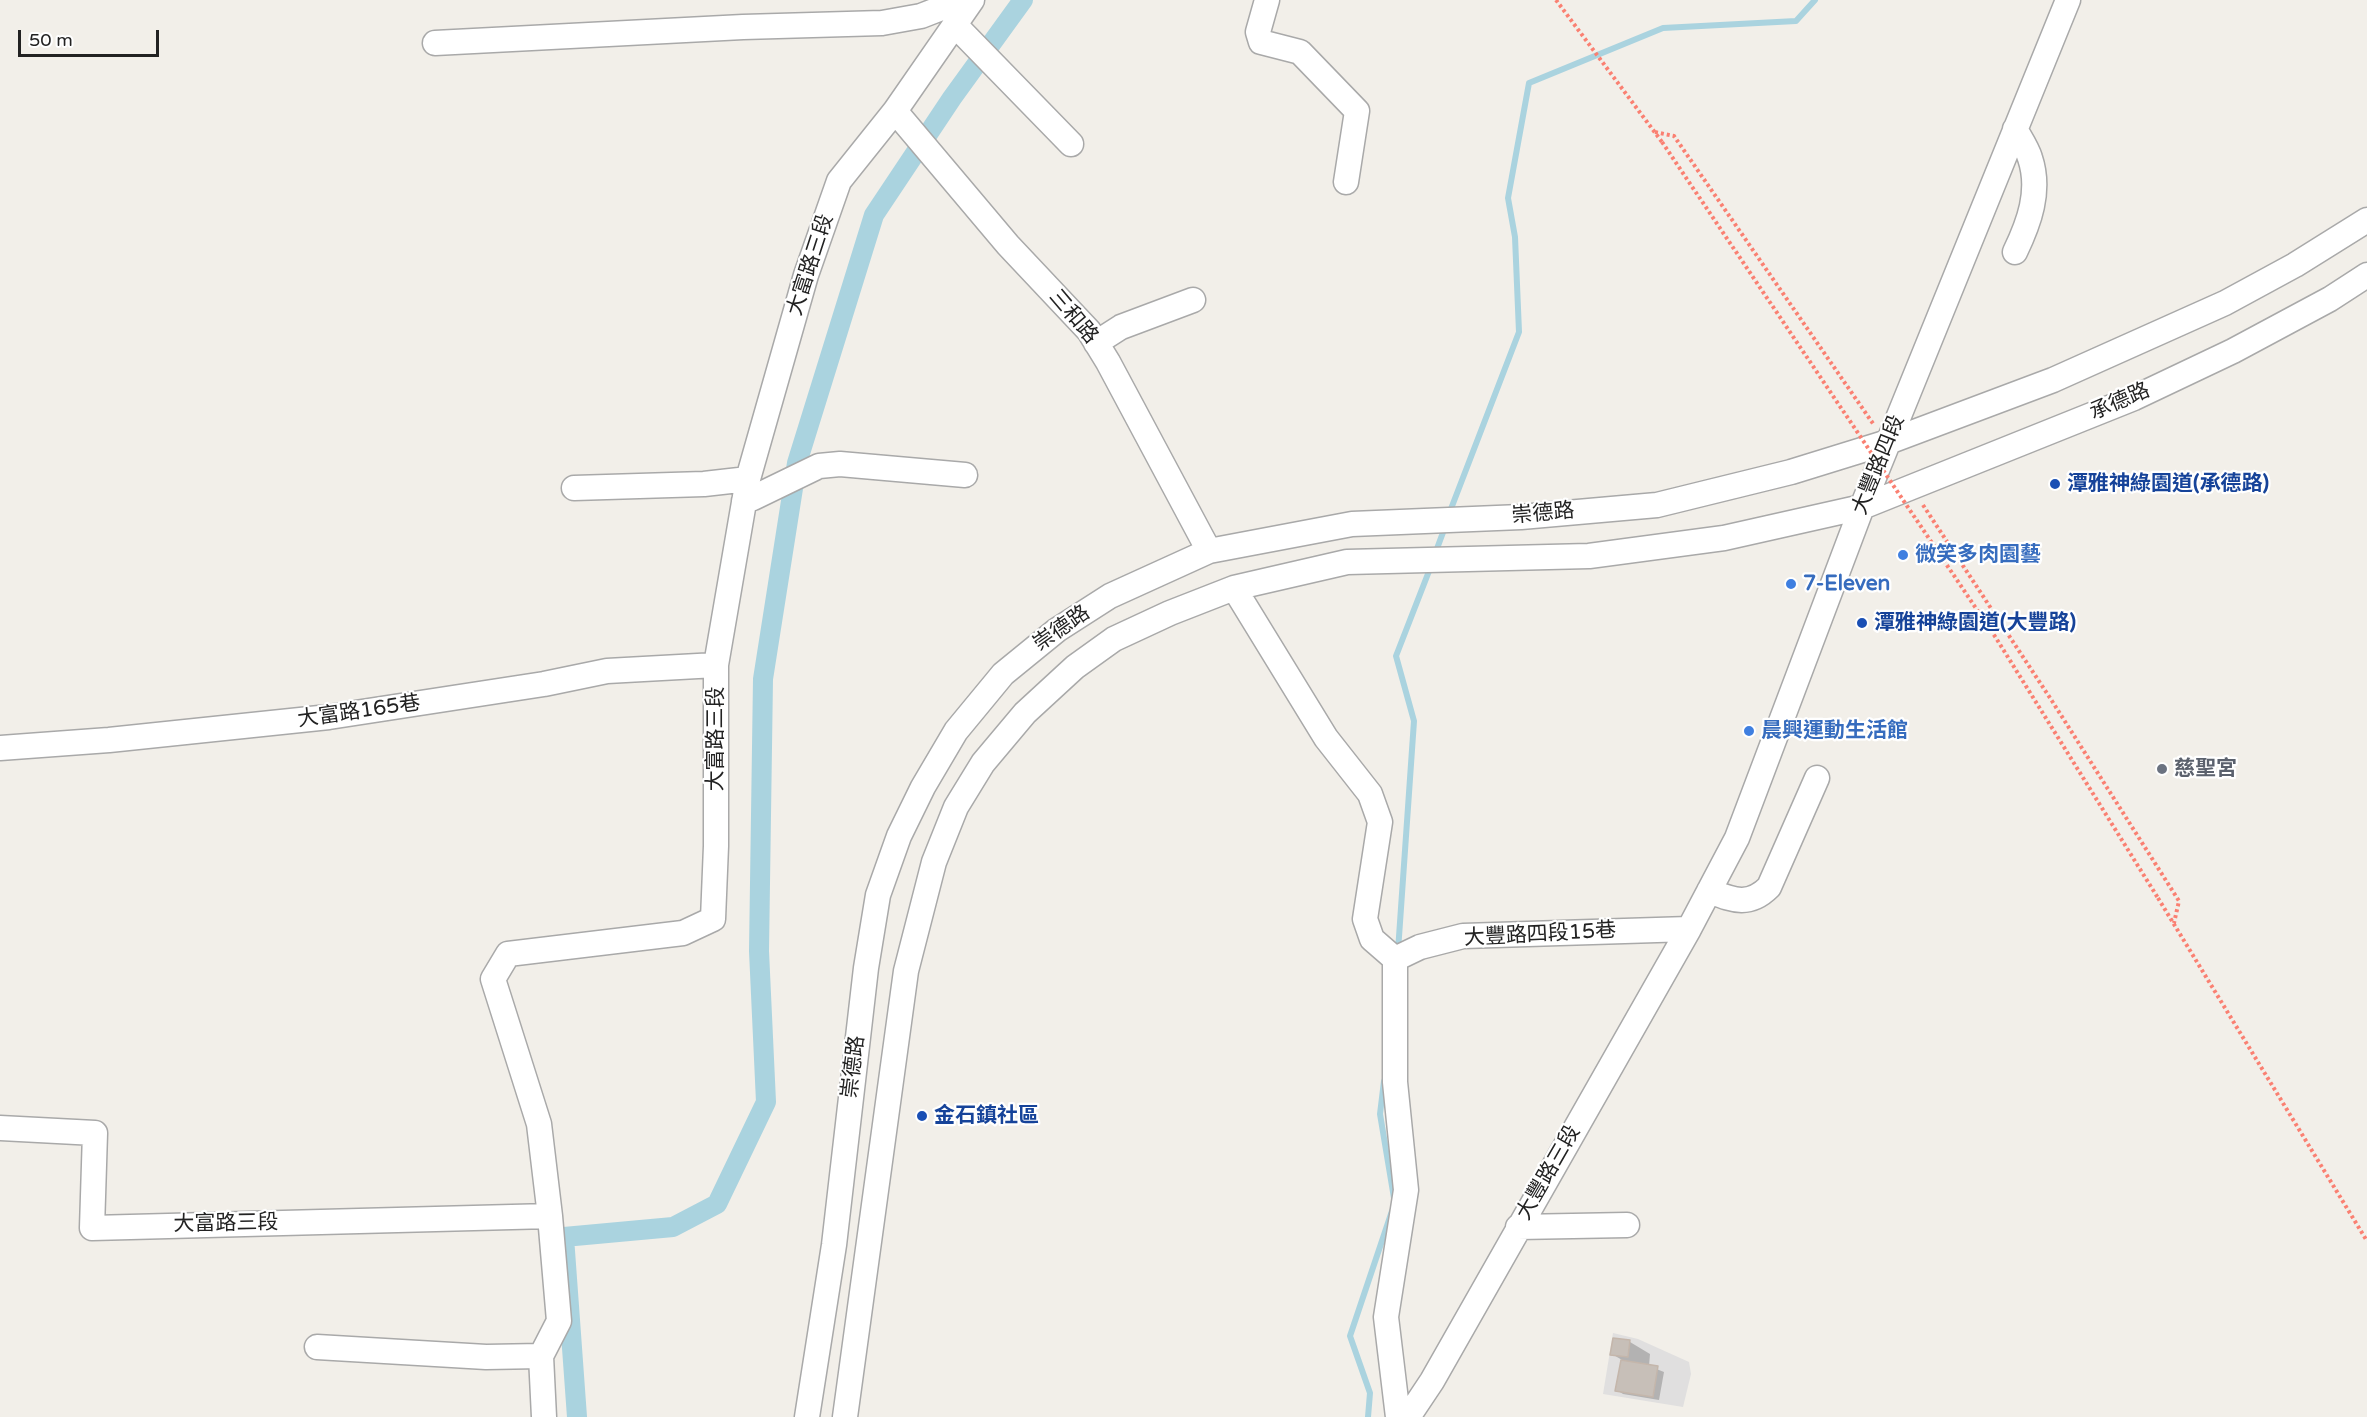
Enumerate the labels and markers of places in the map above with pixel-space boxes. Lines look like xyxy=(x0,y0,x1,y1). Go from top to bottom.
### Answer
place label: 潭雅神綠園道(承德路) xyxy=(2067,471,2269,497)
marker: 潭雅神綠園道(承德路) xyxy=(2048,477,2062,491)
place label: 微笑多肉園藝 xyxy=(1915,542,2041,568)
marker: 微笑多肉園藝 xyxy=(1896,548,1910,562)
place label: 7-Eleven xyxy=(1803,571,1890,597)
marker: 7-Eleven xyxy=(1784,577,1798,591)
place label: 潭雅神綠園道(大豐路) xyxy=(1874,610,2076,636)
marker: 潭雅神綠園道(大豐路) xyxy=(1855,616,1869,630)
place label: 晨興運動生活館 xyxy=(1761,718,1908,744)
marker: 晨興運動生活館 xyxy=(1742,724,1756,738)
place label: 慈聖宮 xyxy=(2174,756,2237,782)
marker: 慈聖宮 xyxy=(2155,762,2169,776)
place label: 金石鎮社區 xyxy=(934,1103,1039,1129)
marker: 金石鎮社區 xyxy=(915,1109,929,1123)

